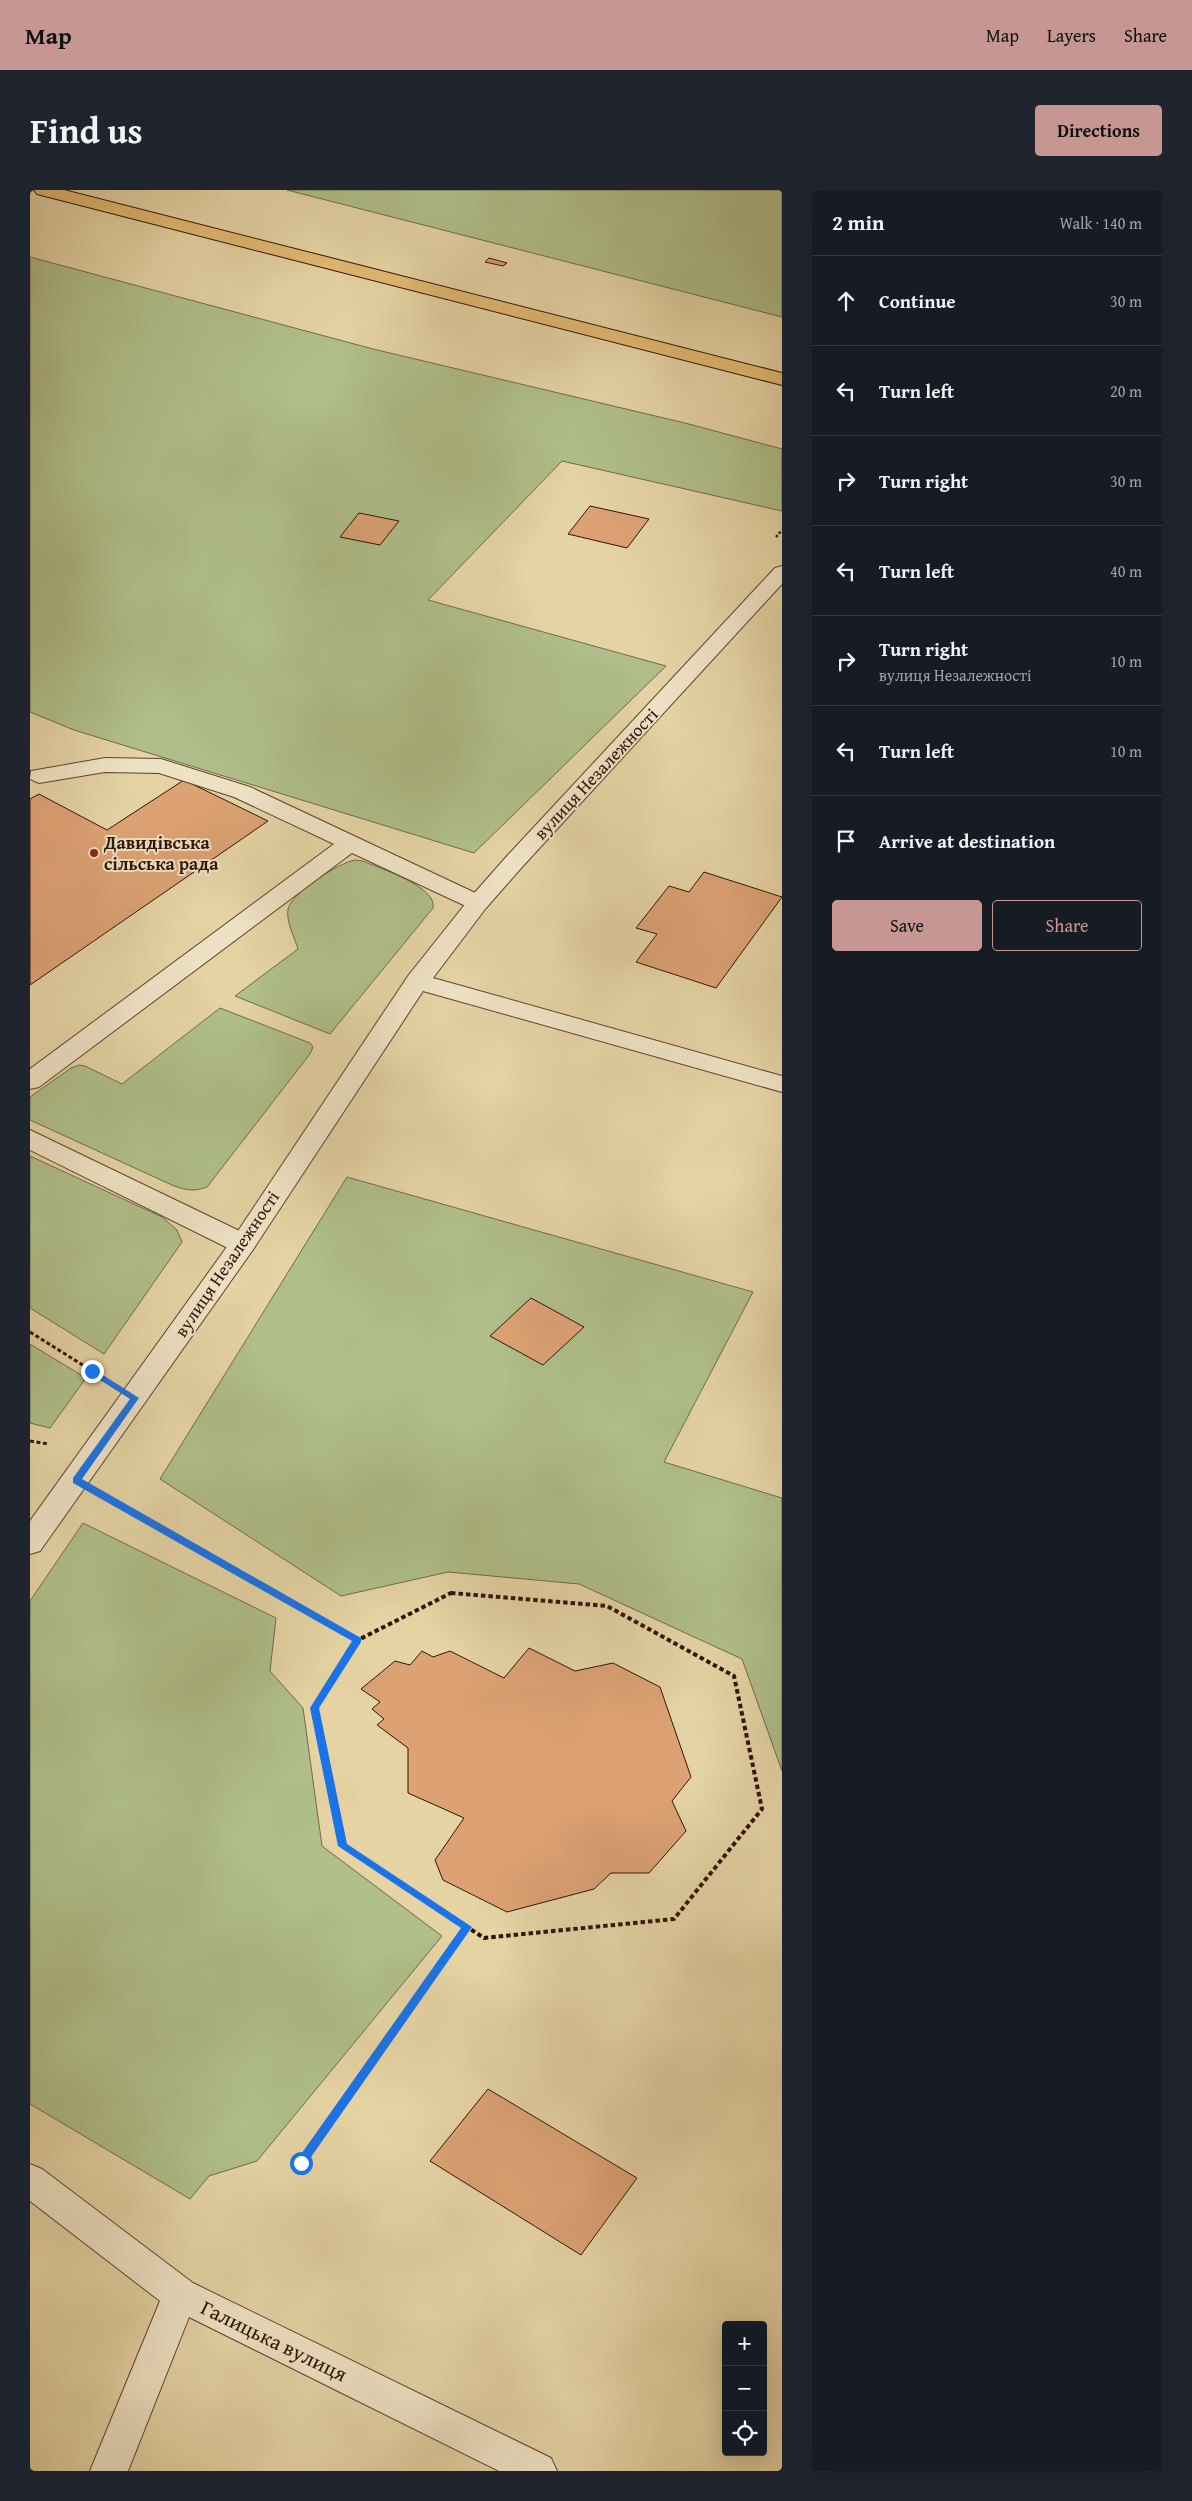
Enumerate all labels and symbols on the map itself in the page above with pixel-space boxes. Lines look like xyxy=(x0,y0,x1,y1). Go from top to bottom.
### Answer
street label: вулиця Незалежності xyxy=(527,702,664,846)
place label: Давидівська сільська рада xyxy=(103,829,219,877)
marker: Давидівська сільська рада xyxy=(88,847,100,859)
street label: вулиця Незалежності xyxy=(167,1185,286,1342)
route end xyxy=(81,1360,104,1383)
route start xyxy=(290,2152,313,2175)
street label: Галицька вулиця xyxy=(196,2292,353,2390)

